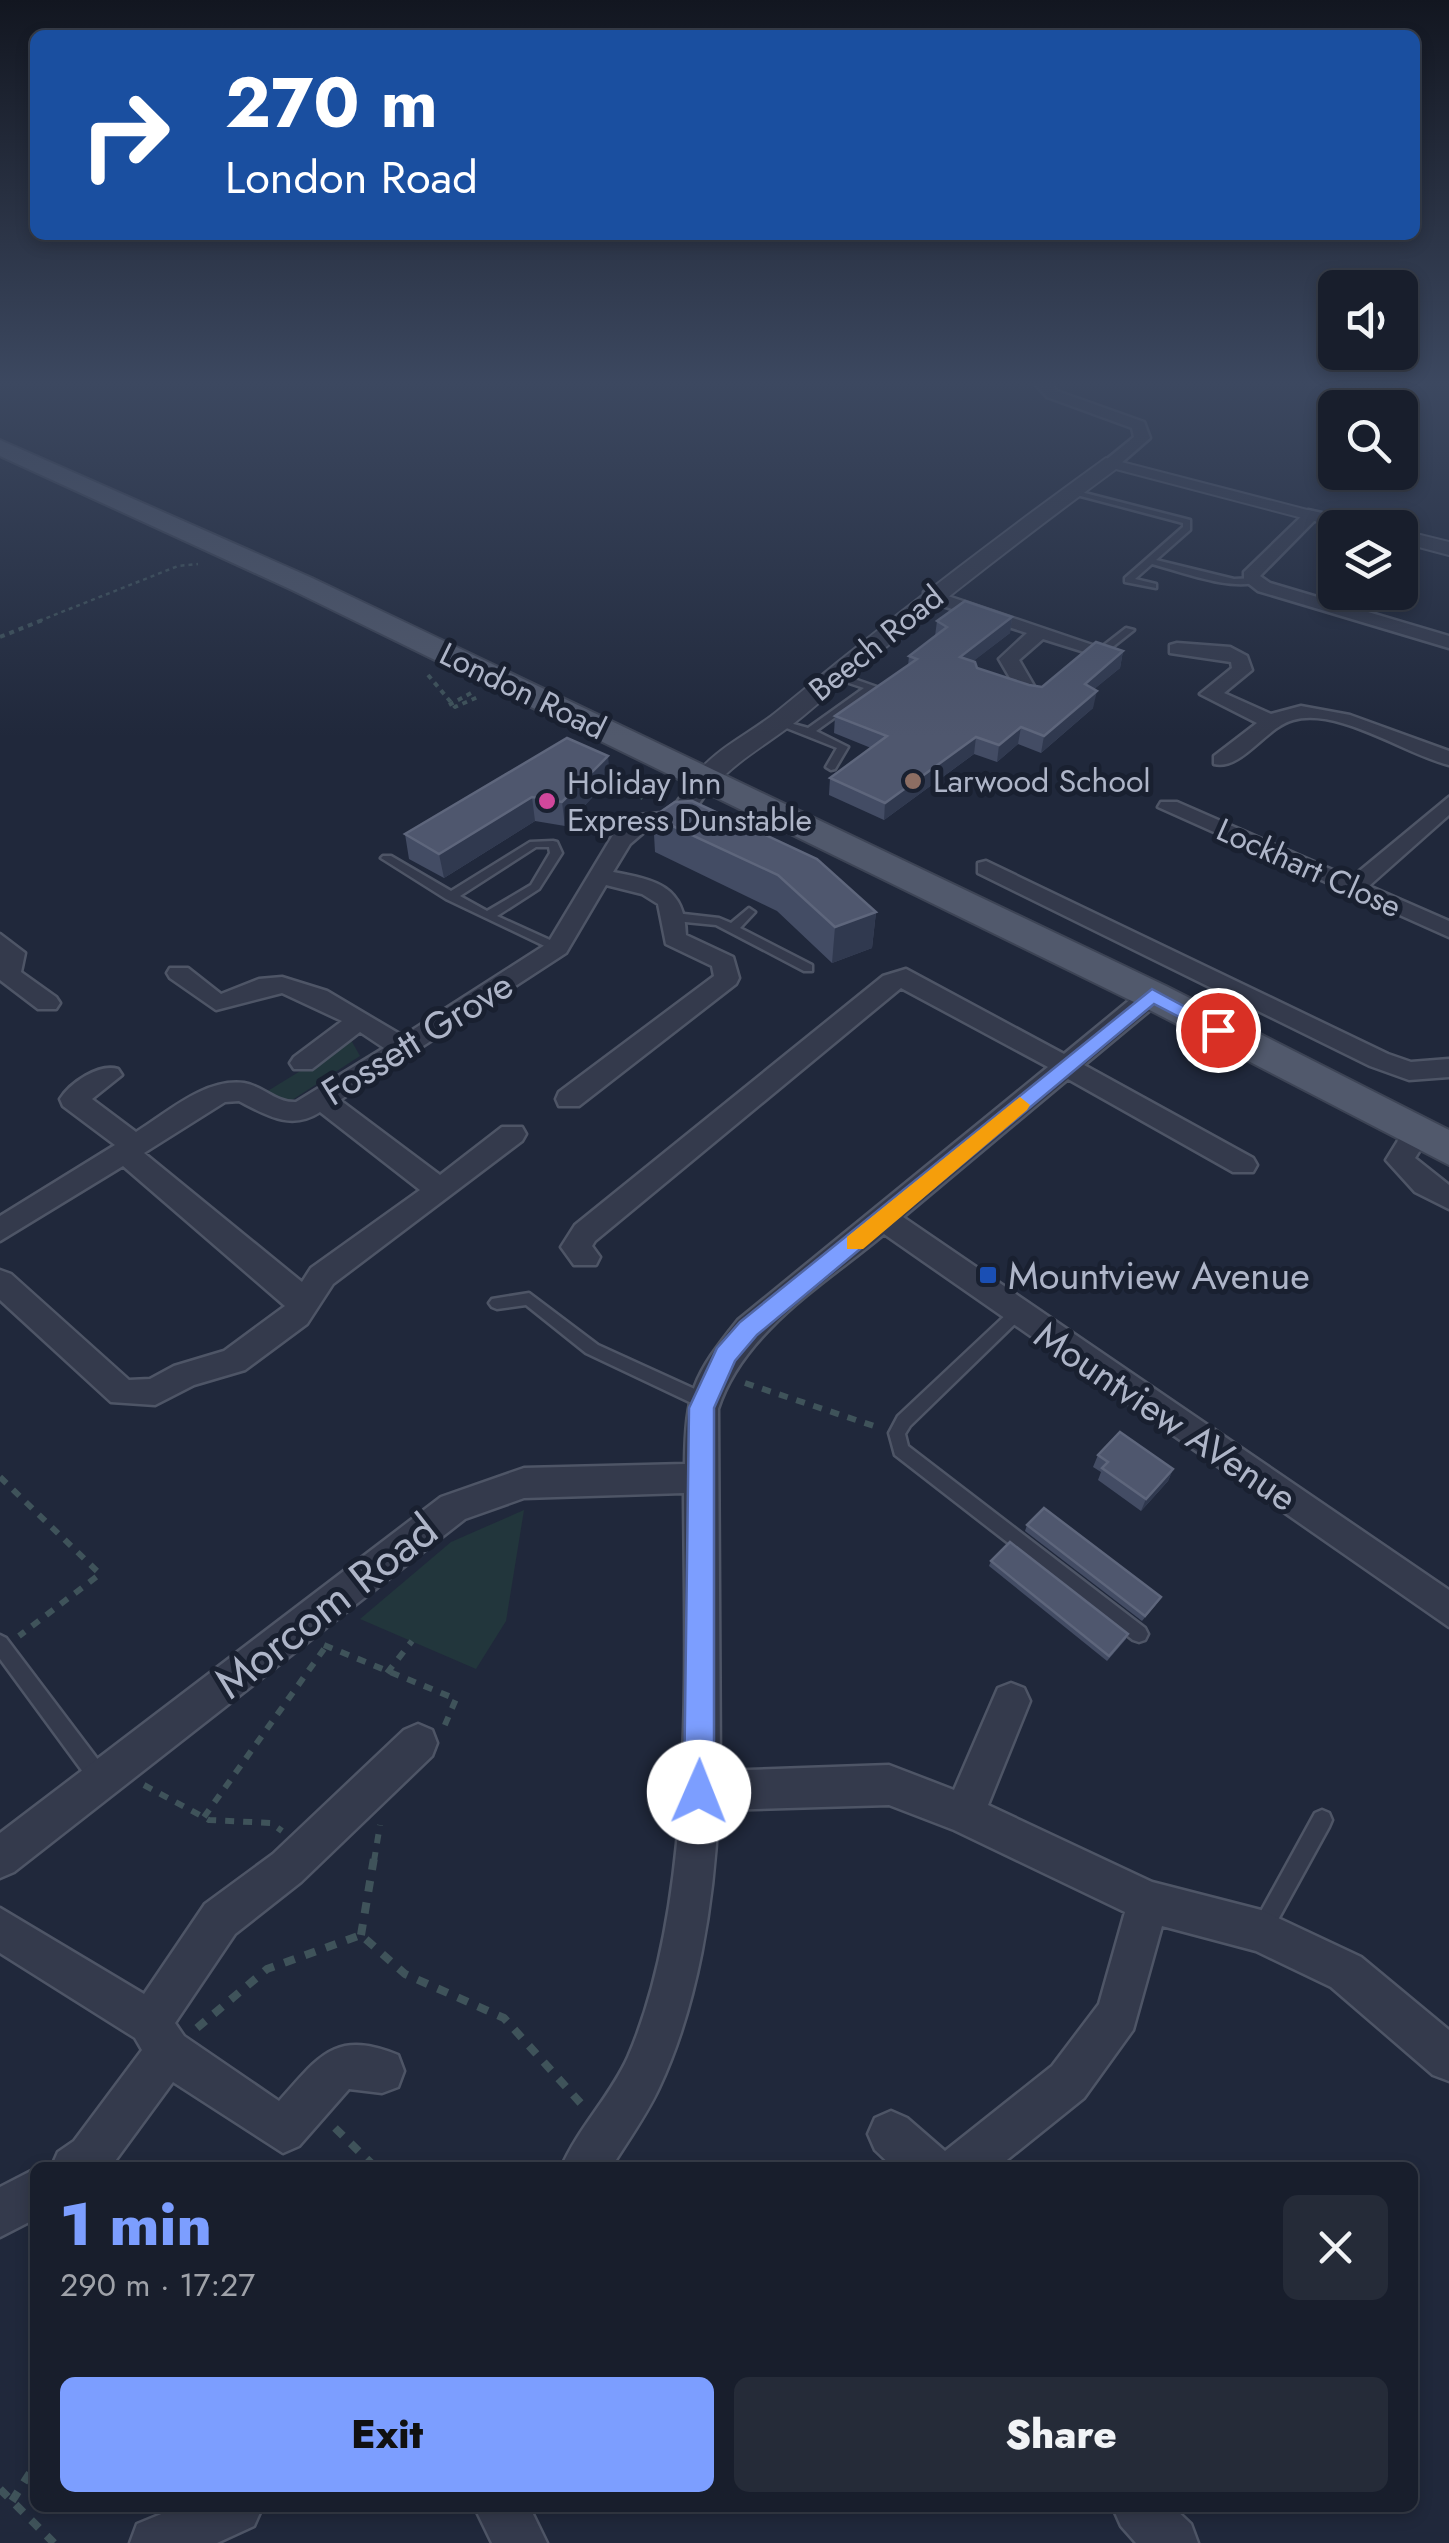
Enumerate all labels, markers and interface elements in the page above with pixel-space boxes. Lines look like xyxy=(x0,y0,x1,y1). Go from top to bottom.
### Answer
text: 270 m xyxy=(225,52,438,153)
icon: right xyxy=(60,70,190,200)
text: London Road xyxy=(225,145,478,210)
map controls xyxy=(1318,270,1418,610)
button: sound xyxy=(1318,270,1418,370)
button: search xyxy=(1318,390,1418,490)
button: layers xyxy=(1318,510,1418,610)
street label: Beech Road xyxy=(799,574,953,712)
street label: London Road xyxy=(432,631,614,751)
place label: Larwood School xyxy=(933,758,1151,804)
place label: Holiday Inn Express Dunstable xyxy=(567,760,812,843)
marker: Larwood School xyxy=(902,770,924,792)
marker: Holiday Inn Express Dunstable xyxy=(536,790,558,812)
street label: Lockhart Close xyxy=(1209,807,1409,929)
street label: Fossett Grove xyxy=(311,957,523,1119)
pin xyxy=(1176,988,1261,1073)
icon: arrive xyxy=(1191,1003,1246,1058)
place label: Mountview Avenue xyxy=(1008,1248,1310,1303)
marker: Mountview Avenue xyxy=(977,1264,999,1286)
street label: Mountview AVenue xyxy=(1024,1308,1308,1524)
street label: Morcom Road xyxy=(201,1498,451,1714)
position arrow xyxy=(647,1740,751,1844)
text: 1 min xyxy=(60,2181,212,2268)
button: close xyxy=(1283,2195,1388,2300)
text: 290 m · 17:27 xyxy=(60,2262,255,2308)
button: Exit xyxy=(60,2377,714,2492)
button: Share xyxy=(734,2377,1388,2492)

